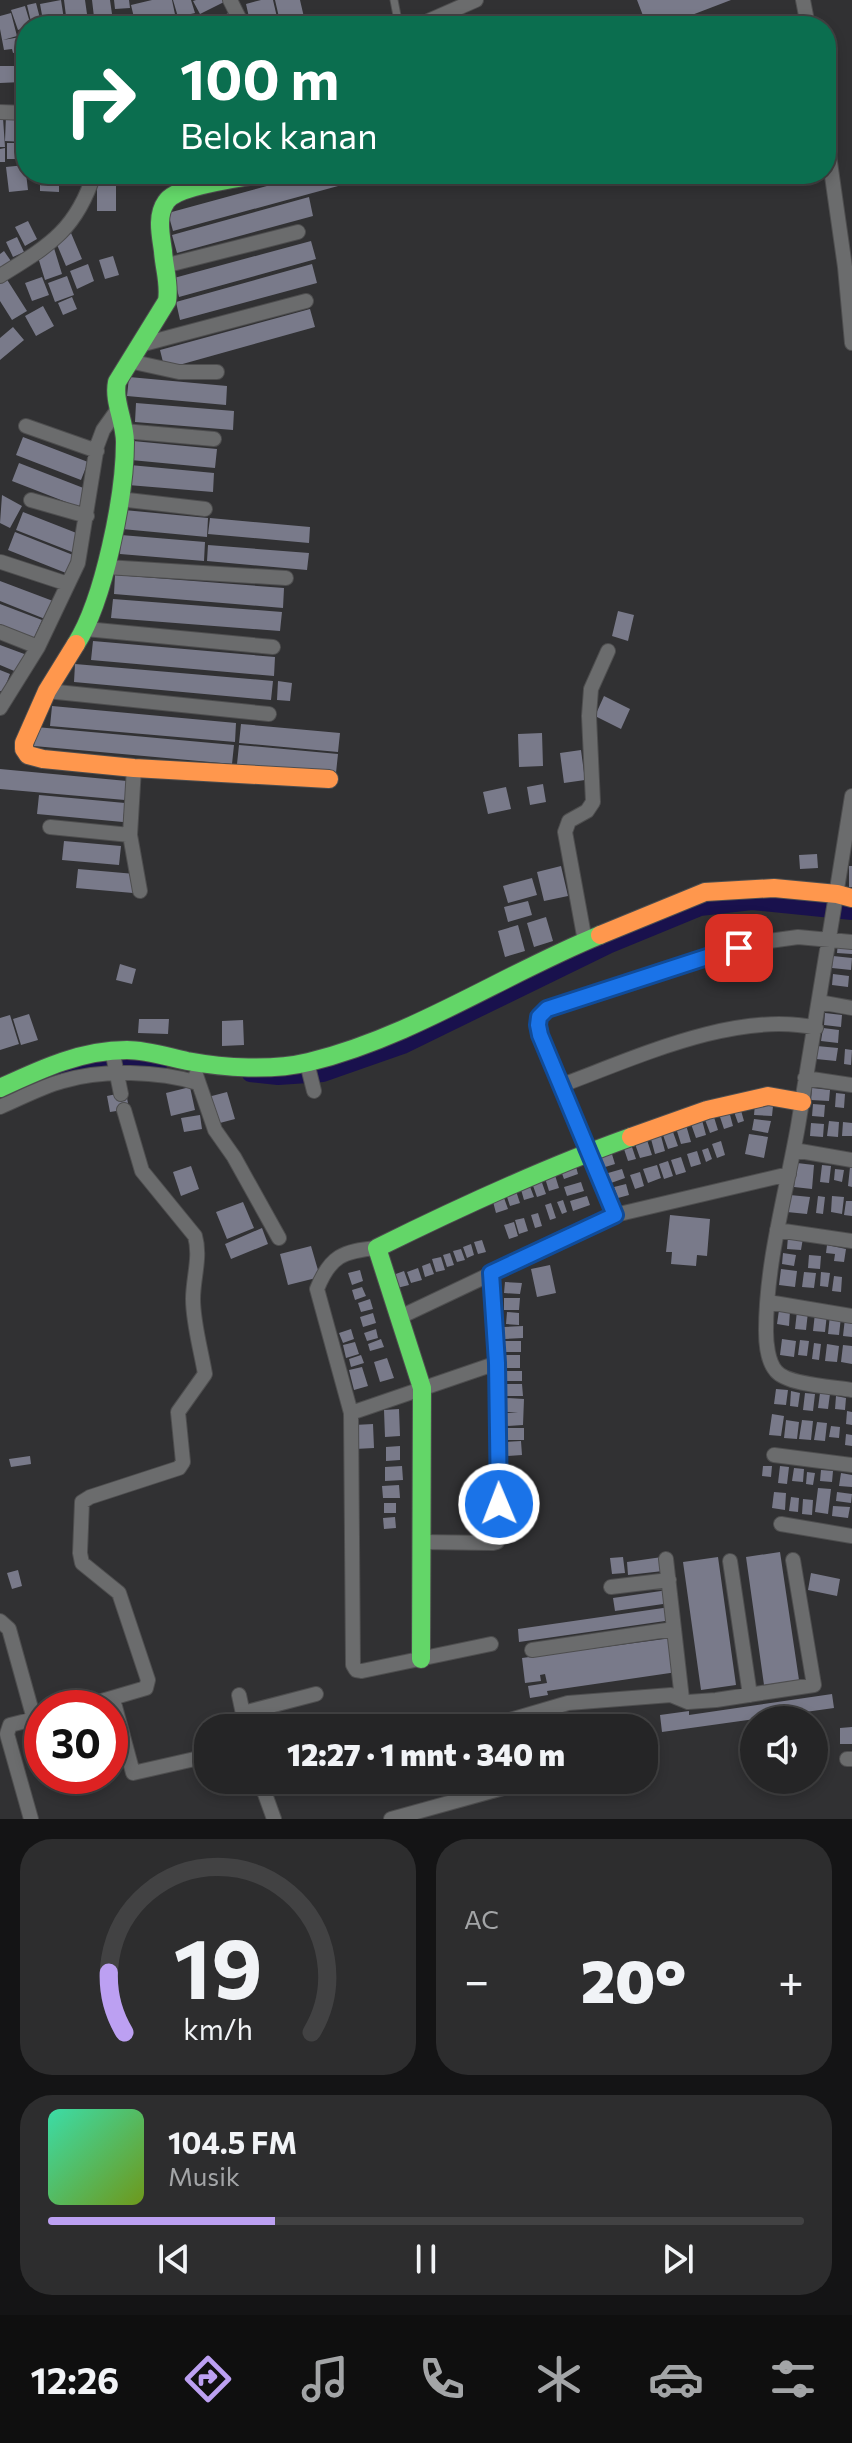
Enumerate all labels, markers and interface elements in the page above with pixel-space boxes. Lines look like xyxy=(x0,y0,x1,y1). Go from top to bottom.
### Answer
text: 100 m xyxy=(180,43,339,112)
icon: right xyxy=(48,48,152,152)
text: Belok kanan xyxy=(180,112,378,156)
pin xyxy=(705,914,773,982)
icon: arrive xyxy=(717,926,761,970)
position arrow xyxy=(457,1462,541,1546)
speed limit sign: 30 xyxy=(24,1690,128,1794)
map controls xyxy=(740,1706,828,1794)
button: sound xyxy=(740,1706,828,1794)
text: 12:27 · 1 mnt · 340 m xyxy=(287,1735,565,1772)
text: AC xyxy=(464,1903,499,1934)
text: 19 xyxy=(174,1914,262,2016)
text: 20° xyxy=(581,1942,686,2015)
text: − xyxy=(464,1952,489,2006)
text: + xyxy=(778,1952,804,2006)
text: km/h xyxy=(183,2011,253,2046)
text: 104.5 FM xyxy=(168,2123,297,2160)
text: Musik xyxy=(168,2160,240,2191)
icon: previous xyxy=(152,2237,196,2281)
icon: pause xyxy=(404,2237,448,2281)
icon: next xyxy=(656,2237,700,2281)
icon: directions xyxy=(180,2351,236,2407)
icon: music xyxy=(297,2351,353,2407)
icon: phone xyxy=(414,2351,470,2407)
icon: climate xyxy=(531,2351,587,2407)
icon: car xyxy=(648,2351,704,2407)
icon: filters xyxy=(765,2351,821,2407)
text: 12:26 xyxy=(31,2357,119,2401)

